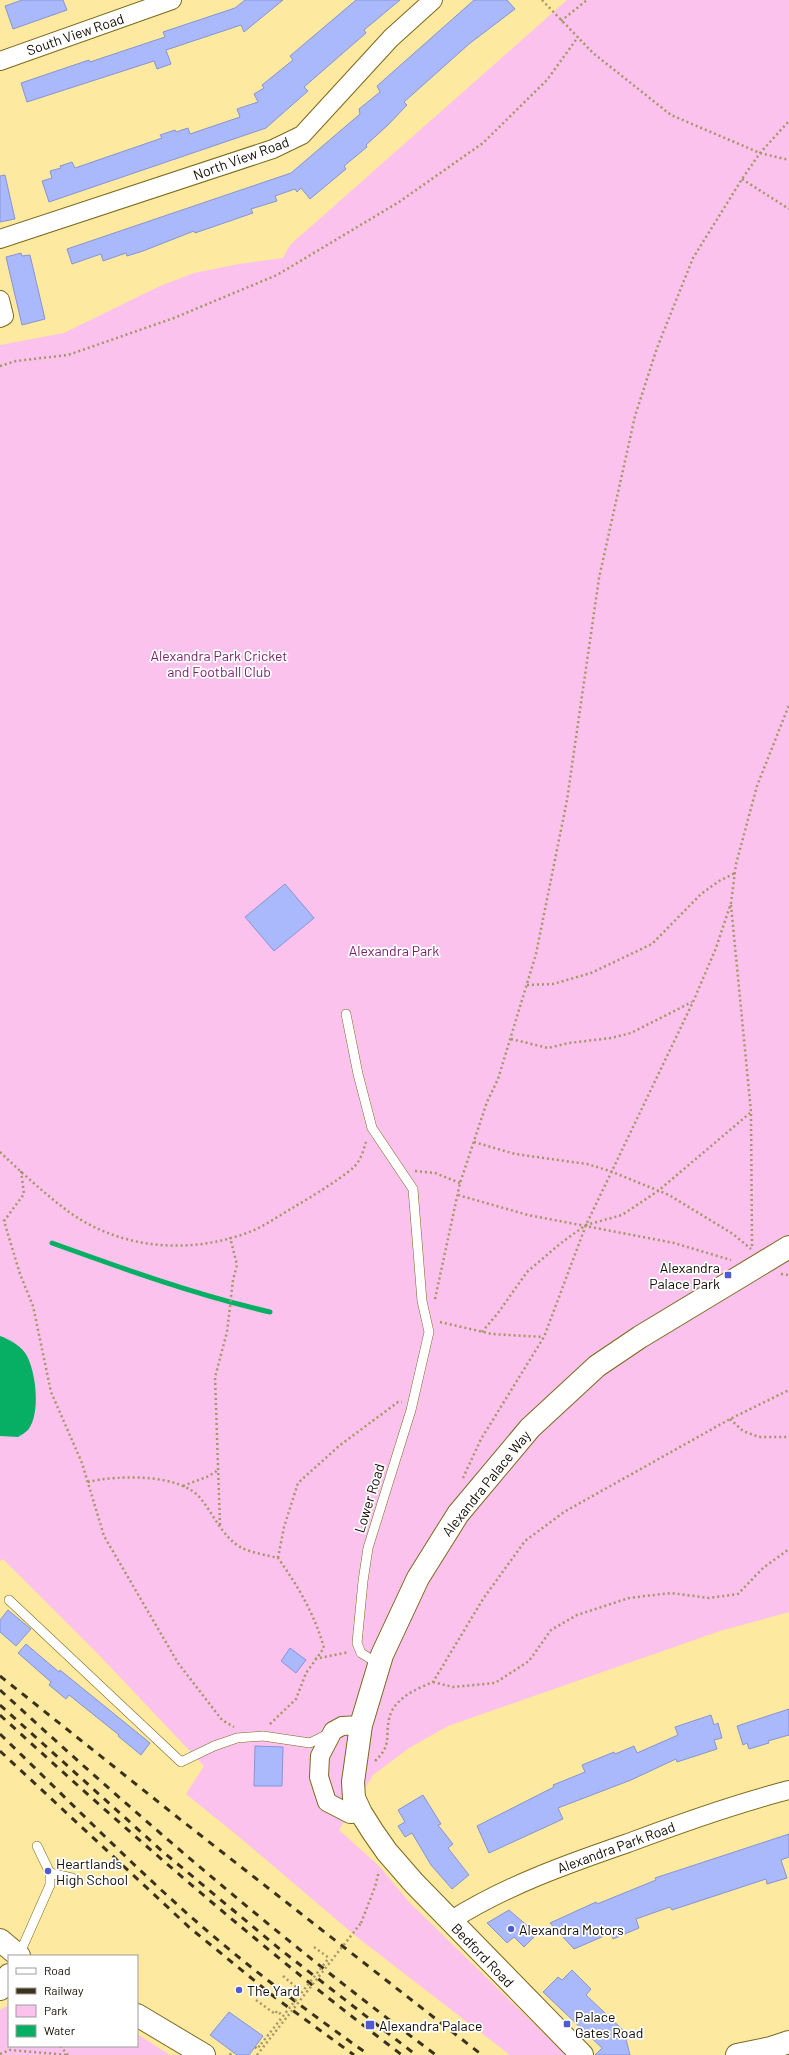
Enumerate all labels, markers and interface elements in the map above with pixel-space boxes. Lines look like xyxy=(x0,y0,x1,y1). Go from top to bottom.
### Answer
street label: South View Road xyxy=(24,9,126,59)
street label: North View Road xyxy=(191,133,291,183)
park label: Alexandra Park Cricket and Football Club xyxy=(151,647,287,680)
park label: Alexandra Park xyxy=(349,942,439,959)
place label: Alexandra Palace Park xyxy=(649,1259,720,1292)
marker: Alexandra Palace Park xyxy=(723,1270,733,1280)
street label: Alexandra Palace Way xyxy=(438,1426,534,1539)
street label: Lower Road xyxy=(350,1461,388,1535)
street label: Alexandra Park Road xyxy=(555,1818,677,1876)
place label: Heartlands High School xyxy=(56,1855,128,1888)
marker: Heartlands High School xyxy=(43,1866,53,1876)
street label: Bedford Road xyxy=(448,1920,518,1990)
place label: Alexandra Motors xyxy=(519,1921,624,1938)
marker: Alexandra Motors xyxy=(506,1924,516,1934)
legend xyxy=(8,1955,138,2047)
text: Road xyxy=(44,1963,71,1977)
place label: The Yard xyxy=(247,1982,300,1999)
text: Railway xyxy=(44,1983,84,1997)
marker: The Yard xyxy=(234,1985,244,1995)
text: Park xyxy=(44,2003,68,2017)
place label: Palace Gates Road xyxy=(575,2008,643,2041)
place label: Alexandra Palace xyxy=(379,2017,482,2034)
marker: Alexandra Palace xyxy=(364,2019,376,2031)
marker: Palace Gates Road xyxy=(562,2019,572,2029)
text: Water xyxy=(44,2023,76,2037)

